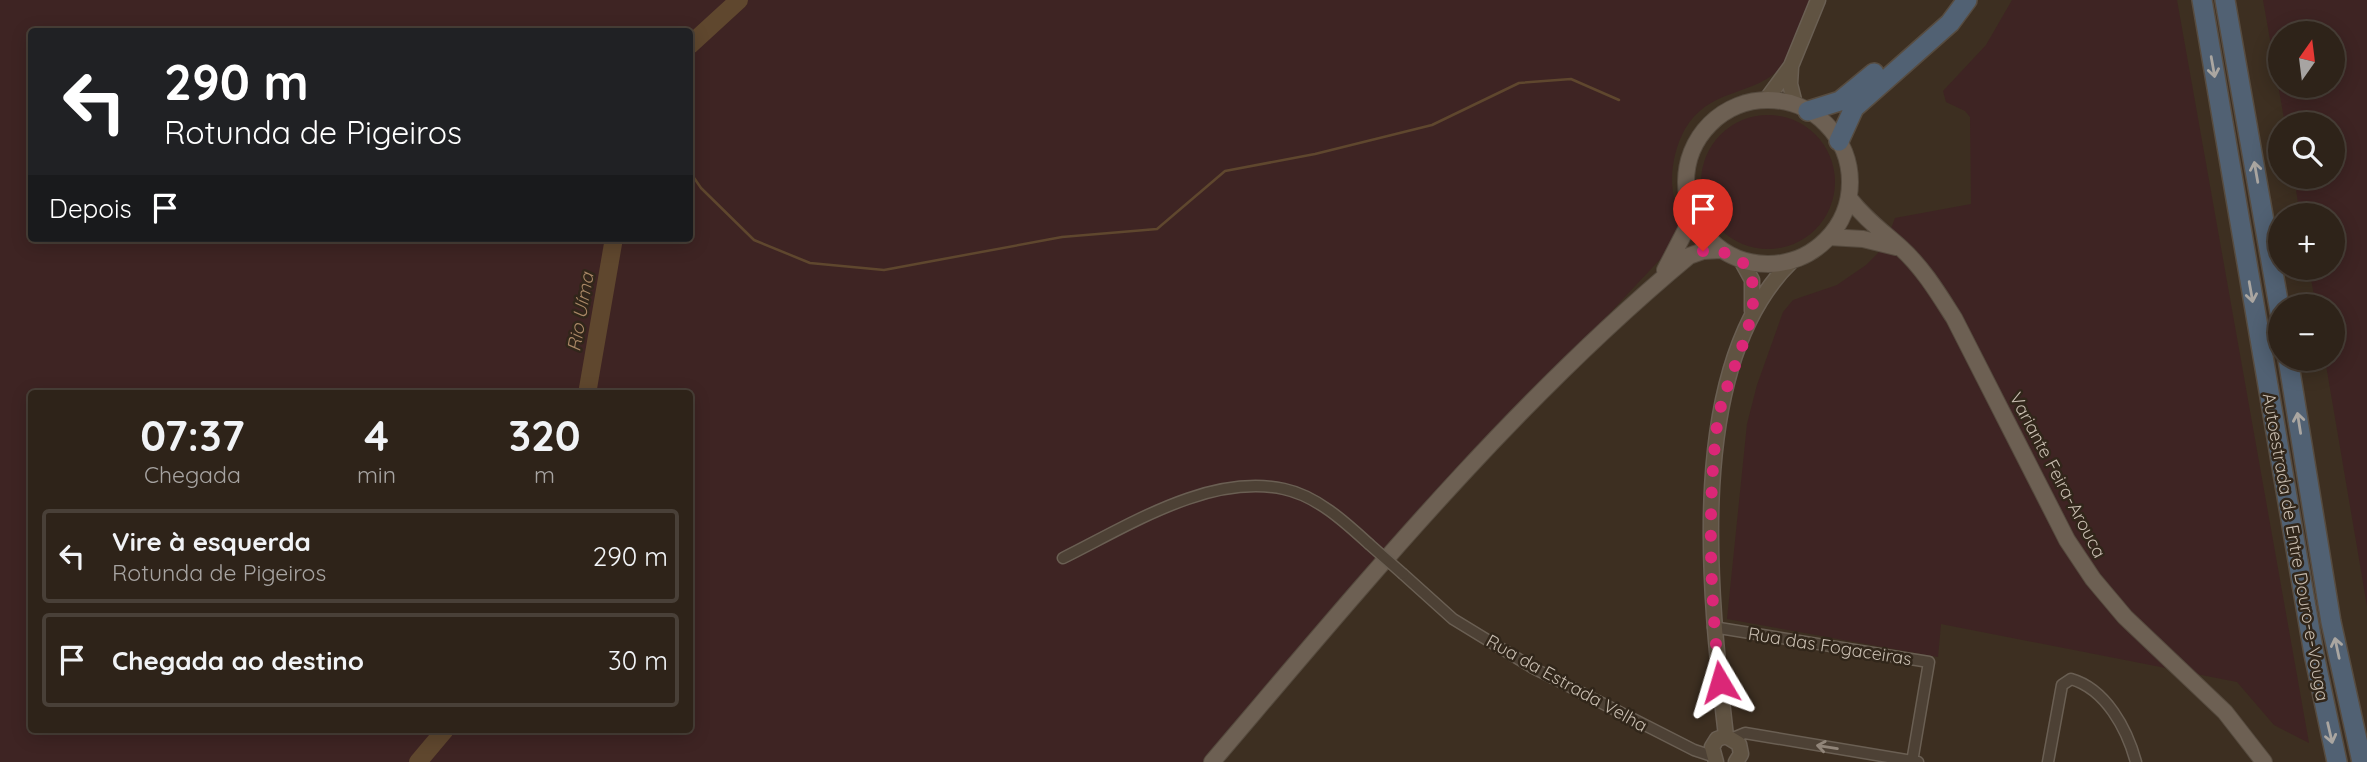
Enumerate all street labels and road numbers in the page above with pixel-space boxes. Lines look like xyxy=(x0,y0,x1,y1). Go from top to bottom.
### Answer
street label: Variante Feira-Arouca xyxy=(2005,388,2111,562)
street label: Autoestrada de Entre Douro-e-Vouga xyxy=(2258,391,2334,703)
street label: Rua das Fogaceiras xyxy=(1747,622,1913,670)
street label: Rua da Estrada Velha xyxy=(1482,629,1652,737)

